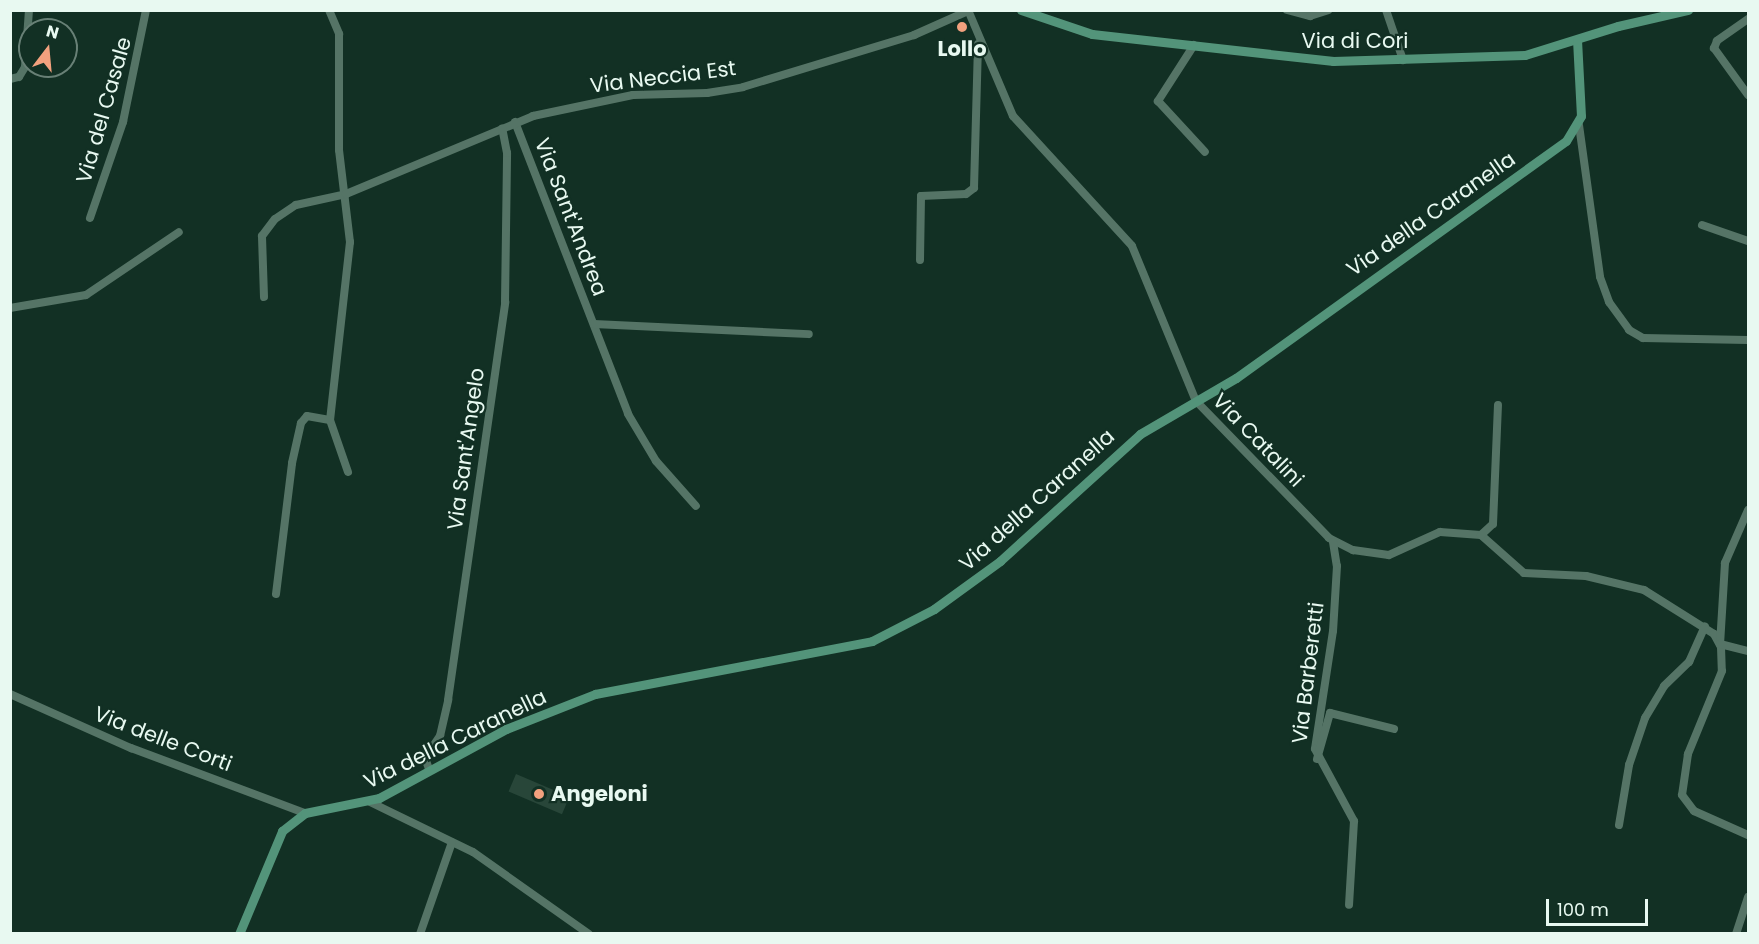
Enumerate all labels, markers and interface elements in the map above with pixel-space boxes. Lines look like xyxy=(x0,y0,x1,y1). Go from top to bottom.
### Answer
north arrow xyxy=(18,18,78,78)
text: N xyxy=(44,19,62,45)
marker: Lollo xyxy=(955,20,969,34)
street label: Via di Cori xyxy=(1302,28,1408,54)
street label: Via del Casale xyxy=(71,34,137,186)
place label: Lollo xyxy=(937,36,987,62)
street label: Via Neccia Est xyxy=(589,56,737,98)
street label: Via Sant'Andrea xyxy=(529,135,613,299)
street label: Via della Caranella xyxy=(1342,146,1520,282)
street label: Via Sant'Angelo xyxy=(442,366,490,532)
street label: Via Catalini xyxy=(1207,388,1309,492)
street label: Via della Caranella xyxy=(954,424,1120,576)
street label: Via Barberetti xyxy=(1287,601,1329,745)
street label: Via della Caranella xyxy=(360,684,550,794)
street label: Via delle Corti xyxy=(91,701,235,777)
place label: Angeloni xyxy=(551,781,648,807)
marker: Angeloni xyxy=(532,787,546,801)
scale bar xyxy=(1549,887,1651,925)
text: 100 m xyxy=(1557,897,1609,922)

